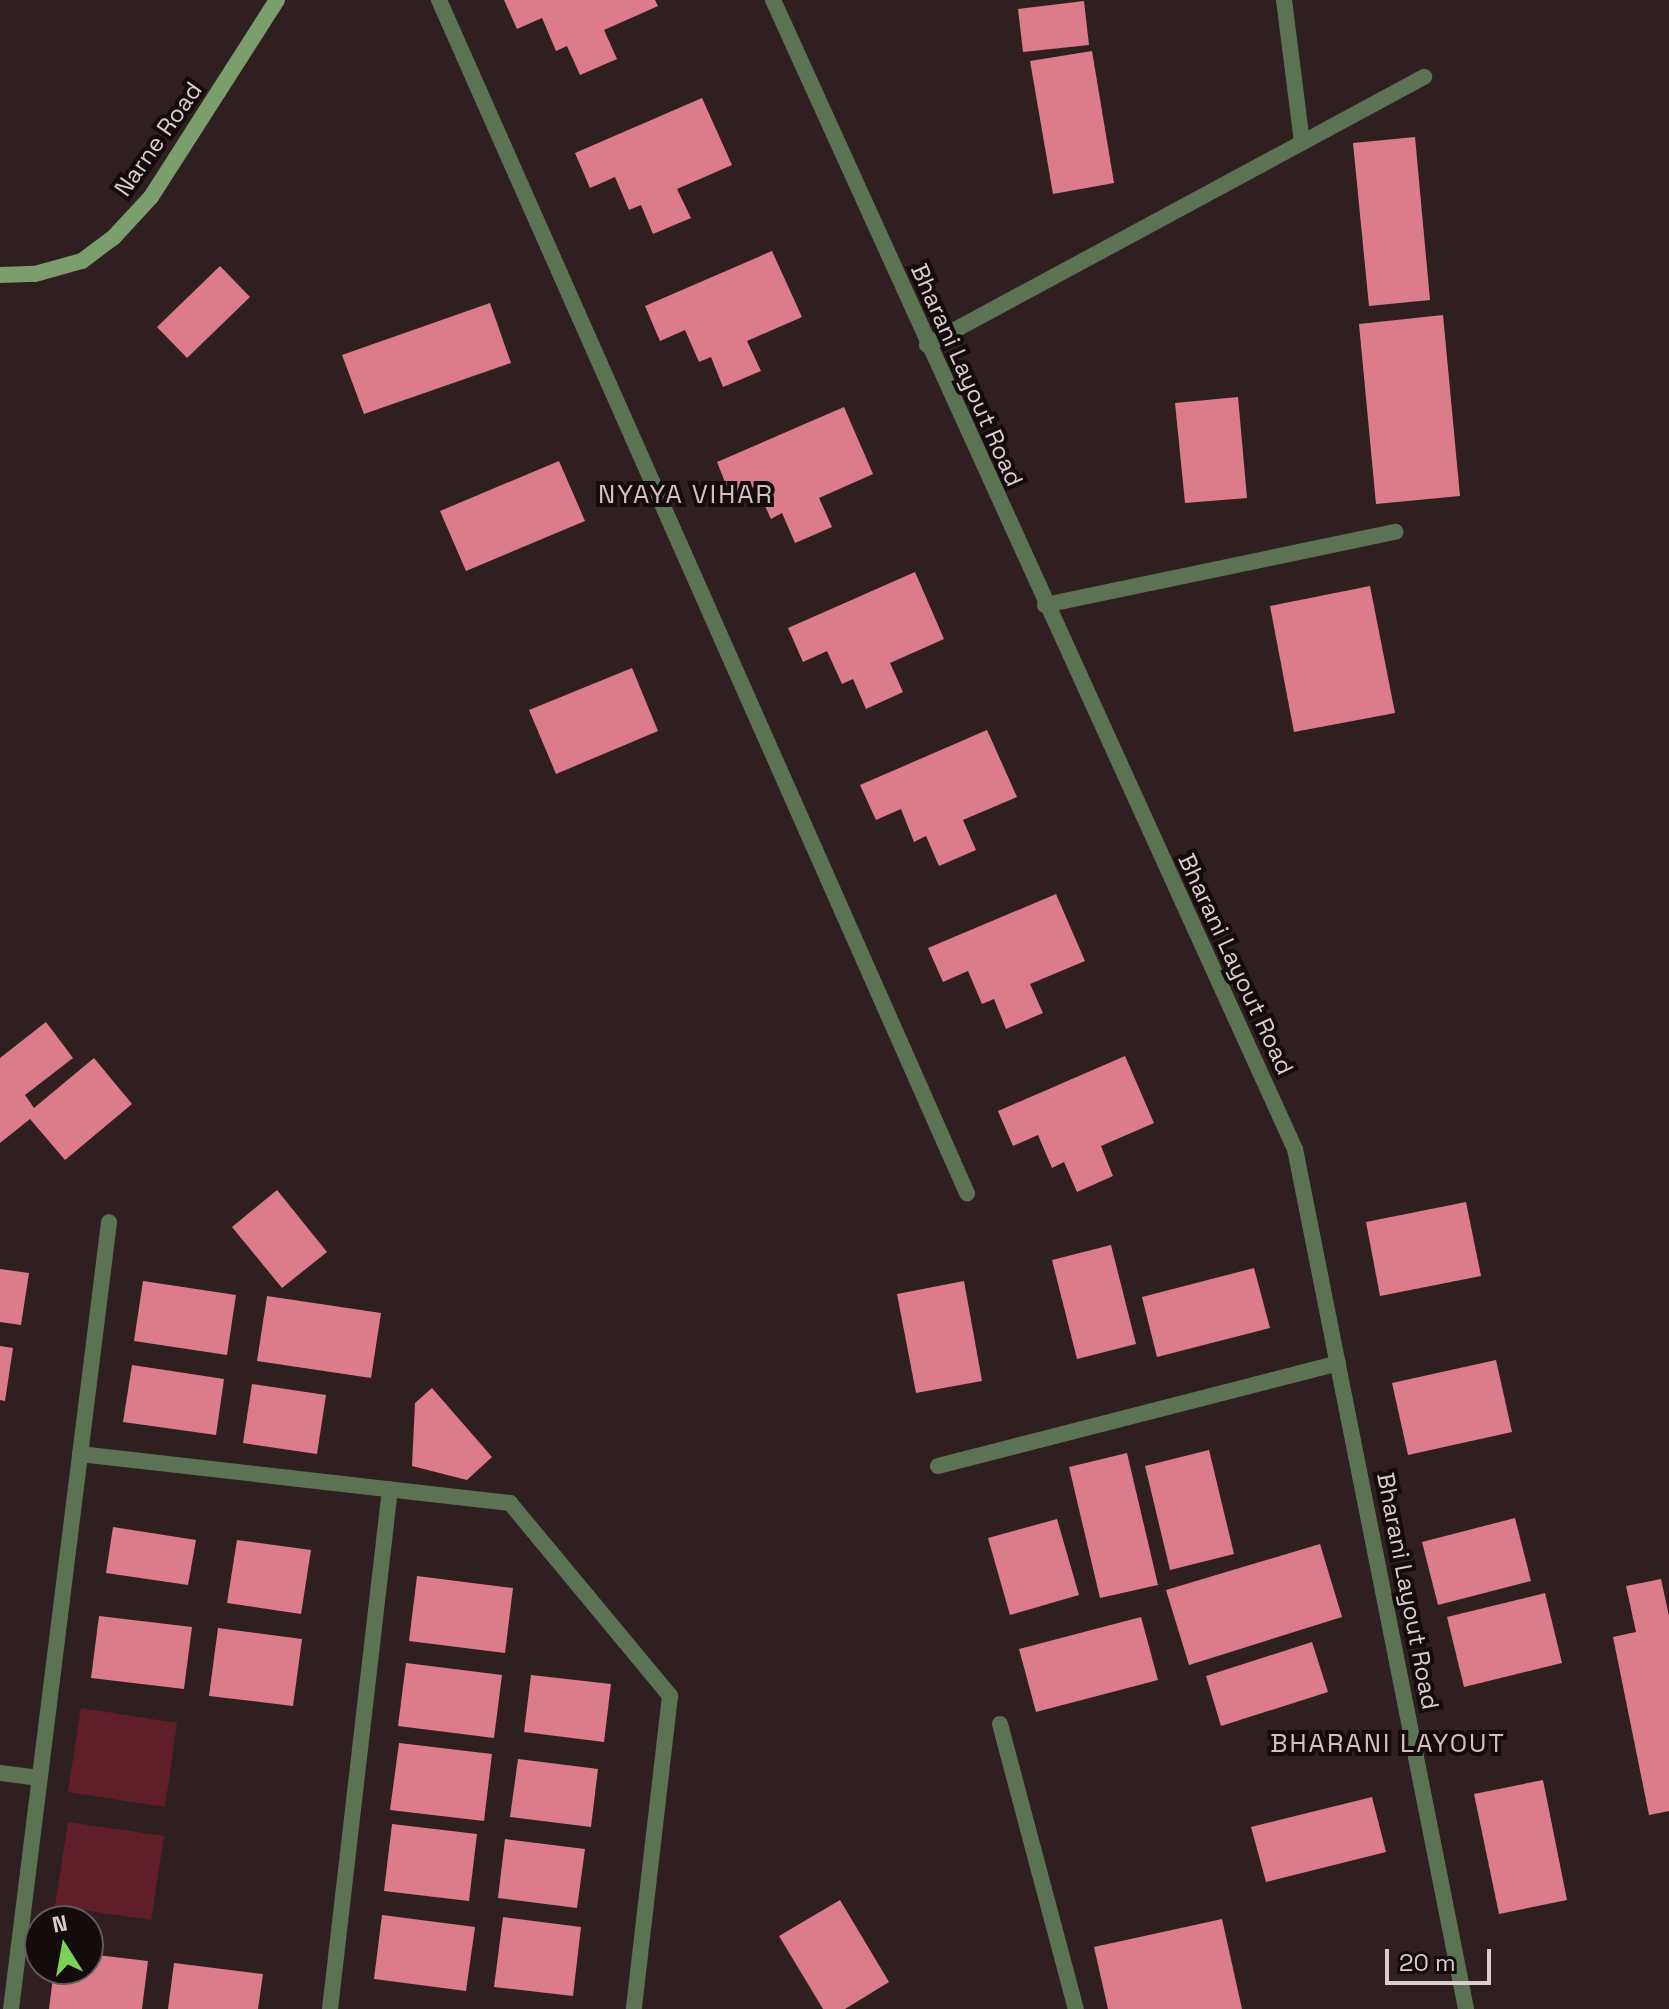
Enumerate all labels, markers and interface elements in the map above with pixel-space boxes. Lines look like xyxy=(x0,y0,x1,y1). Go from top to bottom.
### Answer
street label: Narne Road xyxy=(108,76,208,202)
street label: Bharani Layout Road xyxy=(905,259,1029,491)
district label: NYAYA VIHAR xyxy=(598,479,774,511)
street label: Bharani Layout Road xyxy=(1172,849,1300,1079)
street label: Bharani Layout Road xyxy=(1371,1470,1445,1712)
district label: BHARANI LAYOUT xyxy=(1270,1728,1506,1760)
north arrow xyxy=(24,1905,104,1985)
text: N xyxy=(50,1908,70,1939)
scale bar xyxy=(1389,1933,1495,1983)
text: 20 m xyxy=(1399,1947,1456,1978)

